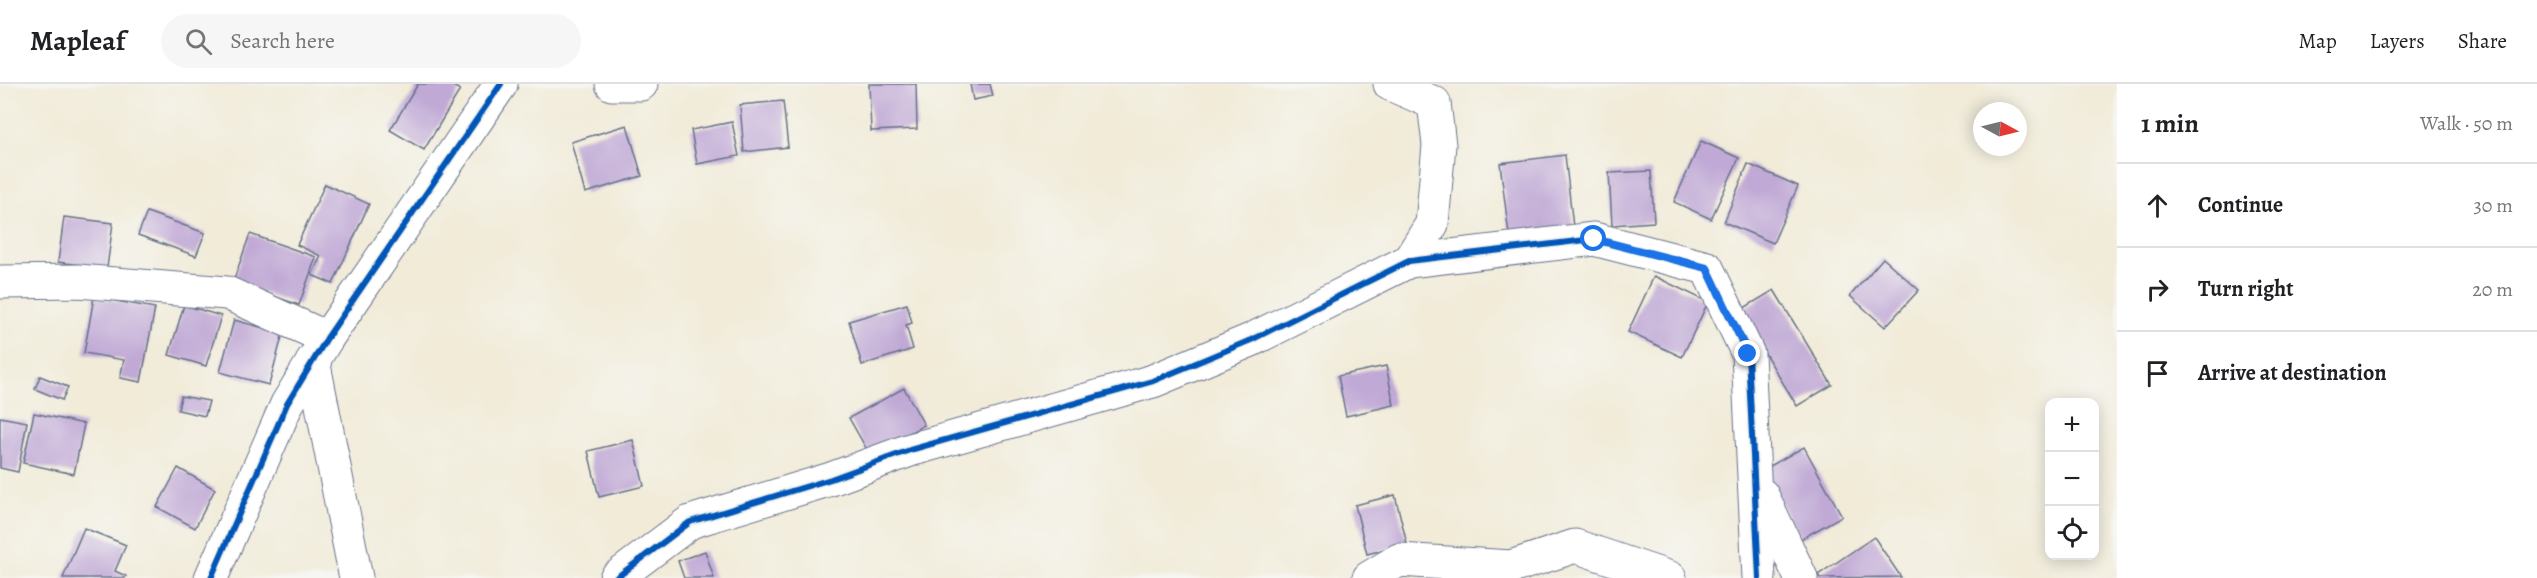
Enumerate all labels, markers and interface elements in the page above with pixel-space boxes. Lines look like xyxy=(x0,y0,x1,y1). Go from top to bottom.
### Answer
search box xyxy=(161,14,581,68)
text: Mapleaf xyxy=(30,22,125,60)
icon: search xyxy=(182,25,215,58)
text: Search here xyxy=(230,26,335,56)
text: Map xyxy=(2298,27,2337,55)
text: Layers xyxy=(2370,27,2425,55)
text: Share xyxy=(2458,27,2507,55)
north arrow xyxy=(1973,102,2027,156)
text: 1 min xyxy=(2141,106,2199,141)
text: Walk · 50 m xyxy=(2420,110,2513,137)
icon: ahead xyxy=(2141,189,2174,222)
text: Continue xyxy=(2198,190,2283,220)
text: 30 m xyxy=(2473,192,2513,219)
route start xyxy=(1580,225,1606,251)
icon: right xyxy=(2141,273,2174,306)
text: Turn right xyxy=(2198,274,2294,304)
text: 20 m xyxy=(2472,276,2513,303)
route end xyxy=(1734,340,1760,366)
icon: arrive xyxy=(2141,357,2174,390)
text: Arrive at destination xyxy=(2198,358,2387,388)
map controls xyxy=(2045,398,2099,560)
button: + xyxy=(2045,398,2099,452)
button: − xyxy=(2045,452,2099,506)
button: locate xyxy=(2045,506,2099,560)

